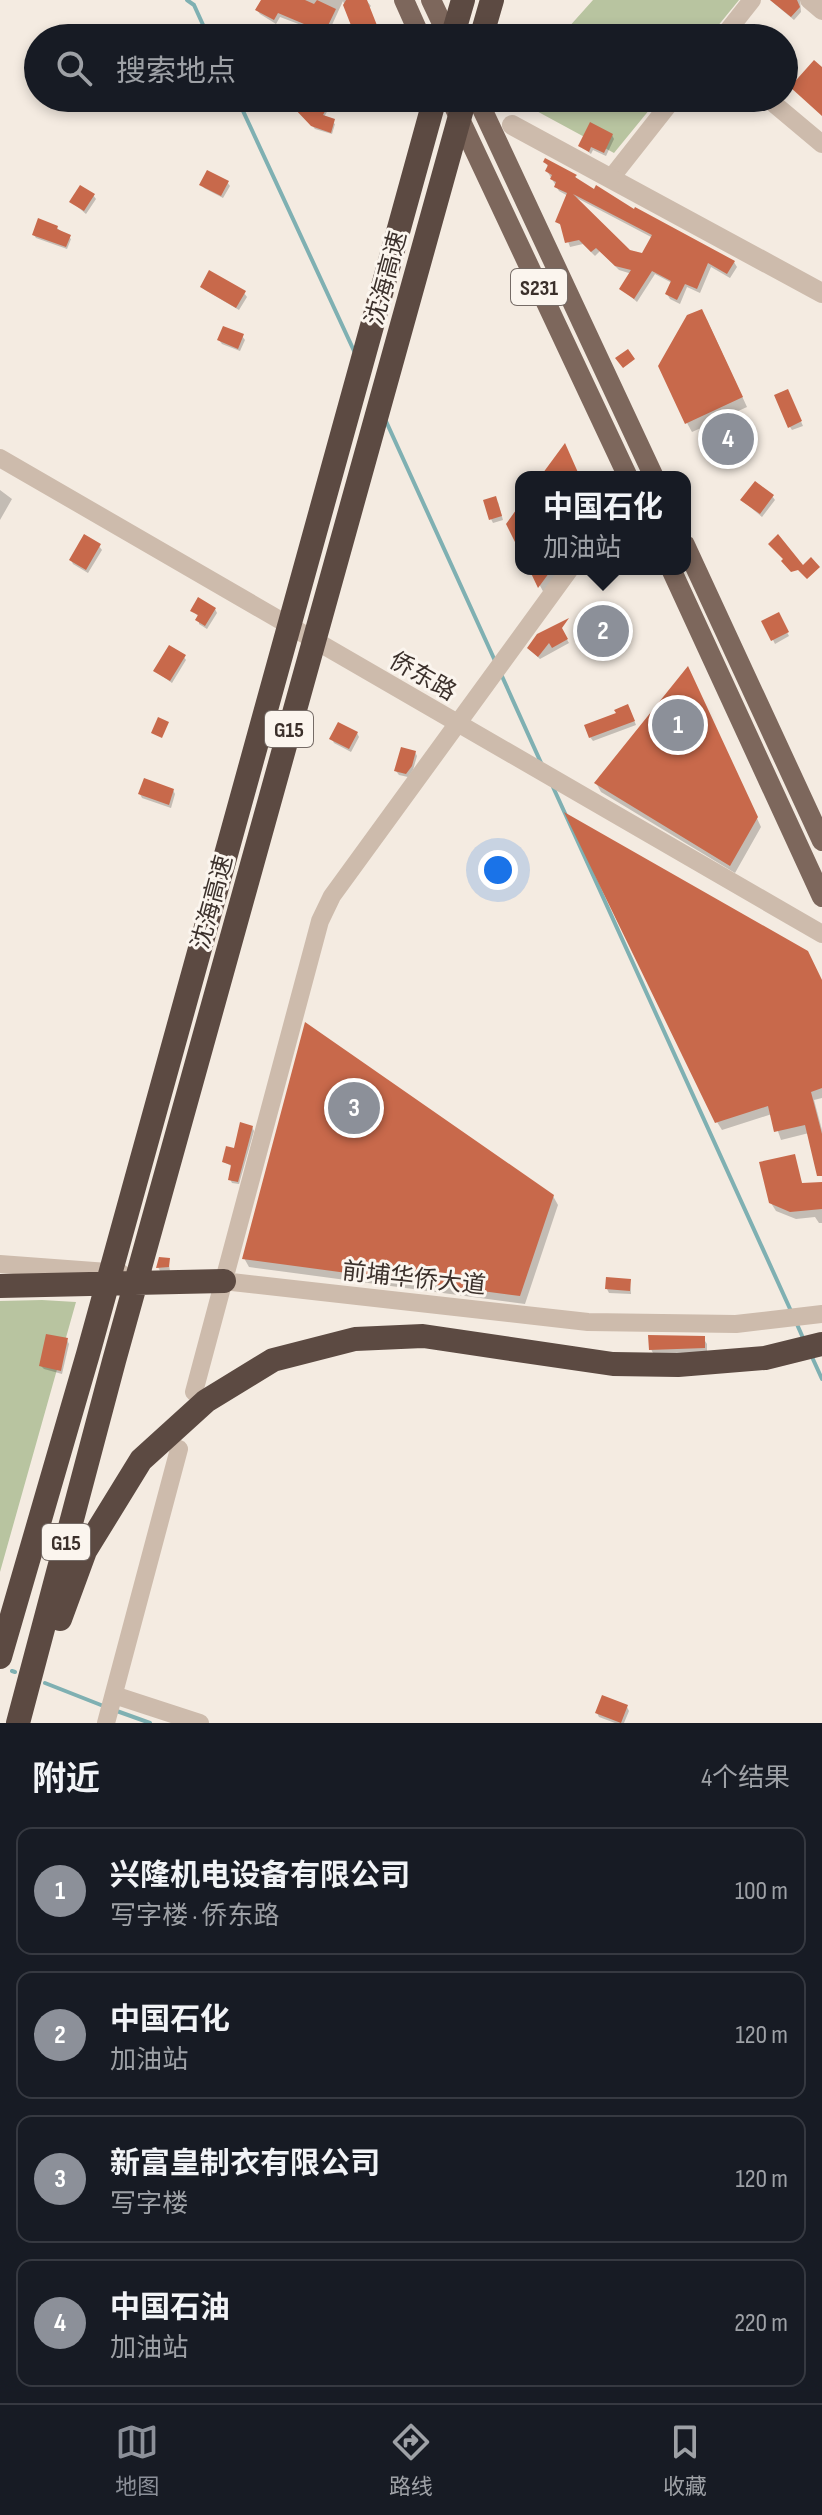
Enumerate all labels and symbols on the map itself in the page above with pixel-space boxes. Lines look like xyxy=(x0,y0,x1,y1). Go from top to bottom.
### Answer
street label: 沈海高速 xyxy=(360,228,413,328)
road number: S231 xyxy=(511,269,567,305)
pin: 4 xyxy=(702,409,754,469)
pin: 2 xyxy=(577,601,629,661)
street label: 侨东路 xyxy=(384,646,461,707)
pin: 1 xyxy=(652,695,704,755)
road number: G15 xyxy=(265,711,313,747)
your location xyxy=(478,850,518,890)
street label: 沈海高速 xyxy=(186,852,239,952)
pin: 3 xyxy=(328,1078,380,1138)
street label: 前埔华侨大道 xyxy=(341,1257,487,1300)
road number: G15 xyxy=(42,1524,90,1560)

